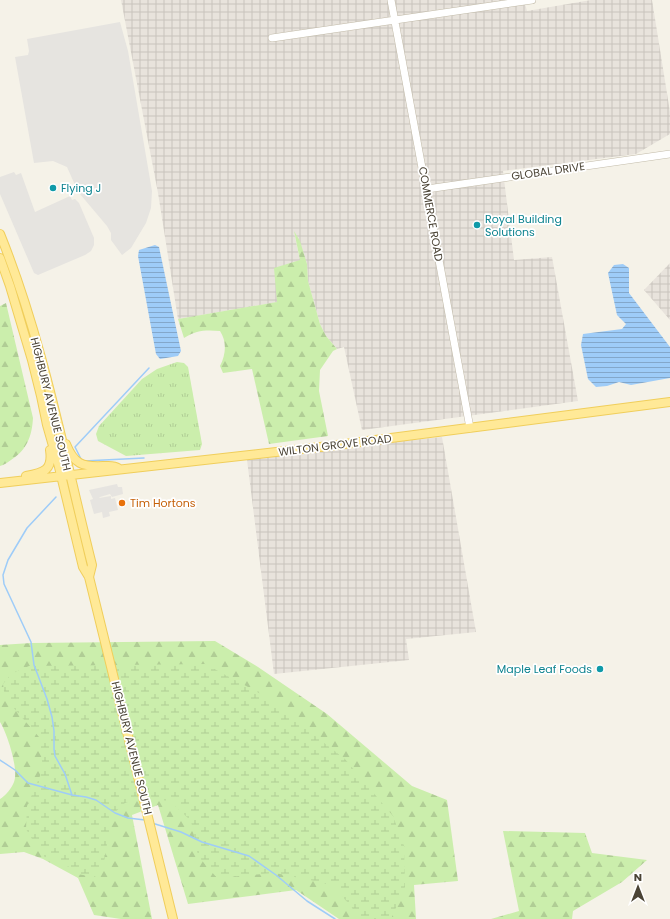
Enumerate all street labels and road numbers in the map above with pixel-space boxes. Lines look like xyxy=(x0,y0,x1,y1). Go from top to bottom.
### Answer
street label: GLOBAL DRIVE xyxy=(510,158,586,184)
street label: COMMERCE ROAD xyxy=(415,165,447,263)
street label: HIGHBURY AVENUE SOUTH xyxy=(27,336,75,472)
street label: WILTON GROVE ROAD xyxy=(277,430,393,460)
street label: HIGHBURY AVENUE SOUTH xyxy=(108,680,156,816)

